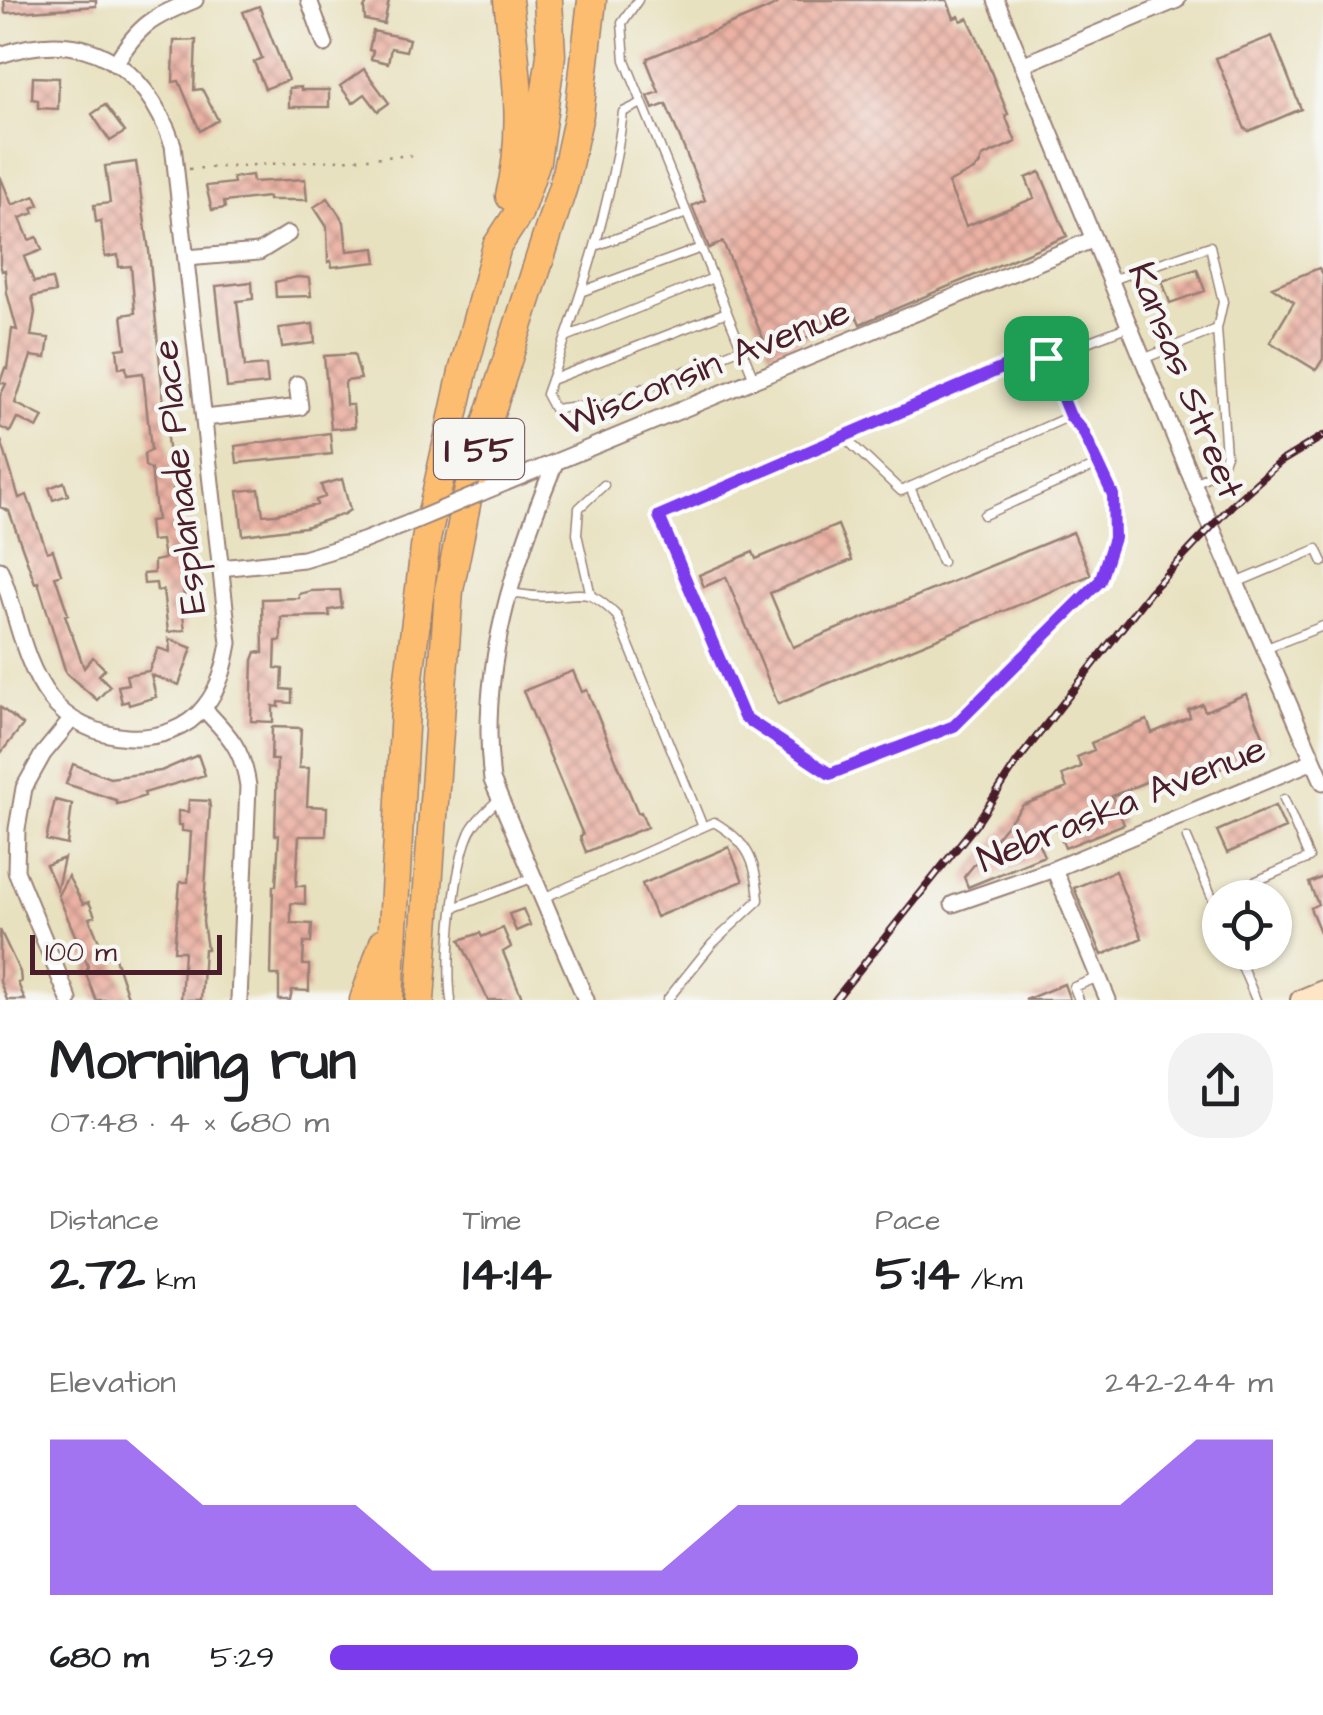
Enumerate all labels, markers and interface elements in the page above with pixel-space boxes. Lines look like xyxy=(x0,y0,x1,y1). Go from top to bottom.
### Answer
street label: Kansas Street xyxy=(1114,255,1256,507)
street label: Wisconsin Avenue xyxy=(553,286,858,450)
pin xyxy=(1004,316,1089,401)
icon: arrive xyxy=(1019,331,1074,386)
street label: Esplanade Place xyxy=(140,337,220,617)
road number: I 55 xyxy=(434,419,524,479)
street label: Nebraska Avenue xyxy=(970,723,1274,886)
map controls xyxy=(1202,880,1292,970)
button: locate xyxy=(1202,880,1292,970)
scale bar xyxy=(30,930,222,974)
text: 100 m xyxy=(45,933,117,972)
text: Morning run xyxy=(50,1024,356,1100)
button: share xyxy=(1168,1033,1273,1138)
text: 07:48 · 4 × 680 m xyxy=(50,1100,329,1145)
text: Distance xyxy=(50,1201,159,1240)
text: Time xyxy=(463,1201,521,1240)
text: Pace xyxy=(875,1201,940,1240)
text: 2.72 xyxy=(50,1240,145,1309)
text: 14:14 xyxy=(463,1240,552,1309)
text: 5:14 xyxy=(875,1240,960,1309)
text: km xyxy=(145,1261,195,1300)
text: /km xyxy=(960,1261,1022,1300)
text: Elevation xyxy=(50,1360,176,1405)
text: 242–244 m xyxy=(1105,1360,1273,1405)
text: 680 m xyxy=(50,1635,149,1680)
text: 5:29 xyxy=(210,1635,275,1680)

